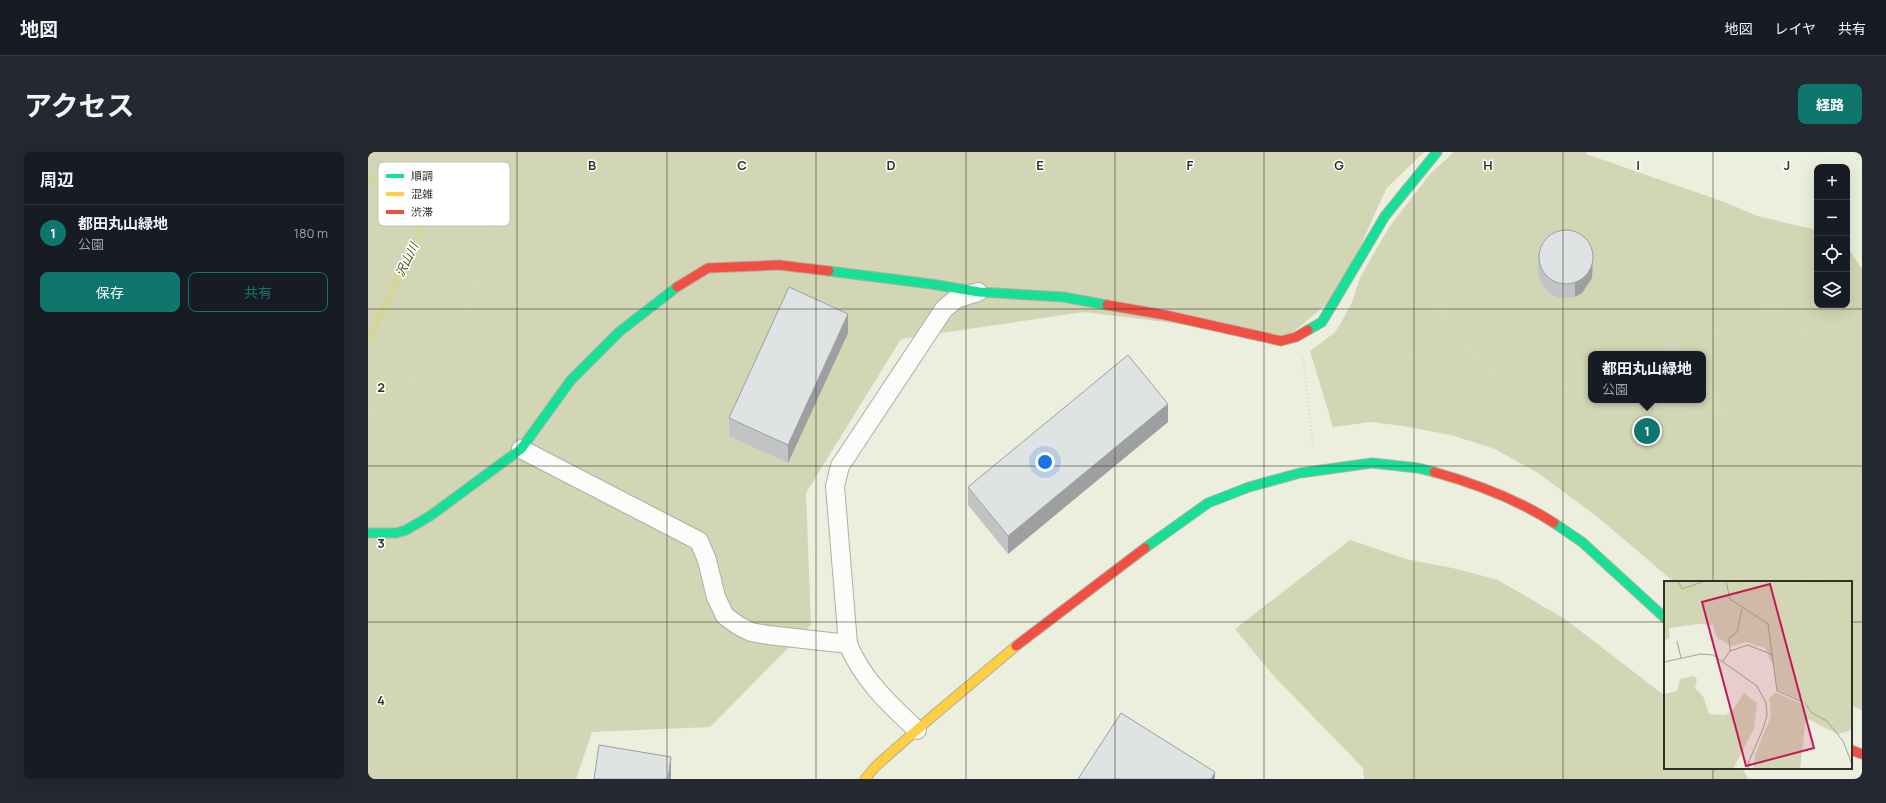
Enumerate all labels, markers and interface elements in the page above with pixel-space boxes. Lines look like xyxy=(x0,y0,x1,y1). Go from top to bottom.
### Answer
text: 地図 xyxy=(20,16,58,42)
text: 地図 xyxy=(1724,19,1752,38)
text: レイヤ xyxy=(1774,19,1816,38)
text: 共有 xyxy=(1838,19,1866,38)
button: 経路 xyxy=(1798,84,1862,124)
text: アクセス xyxy=(24,86,135,124)
text: B xyxy=(588,156,596,174)
text: C xyxy=(737,156,747,174)
text: D xyxy=(886,156,896,174)
text: E xyxy=(1036,156,1044,174)
text: F xyxy=(1187,156,1194,174)
text: G xyxy=(1334,156,1344,174)
text: H xyxy=(1483,156,1493,174)
text: I xyxy=(1636,156,1640,174)
text: J xyxy=(1784,156,1790,174)
legend xyxy=(378,162,510,226)
map controls xyxy=(1814,164,1850,308)
button: + xyxy=(1814,164,1850,200)
text: 周辺 xyxy=(40,168,74,191)
text: 順調 xyxy=(411,168,433,183)
text: 混雑 xyxy=(411,186,433,201)
button: − xyxy=(1814,200,1850,236)
text: 渋滞 xyxy=(411,204,433,219)
text: 都田丸山緑地 xyxy=(78,213,168,234)
text: 1 xyxy=(50,224,56,242)
text: 180 m xyxy=(294,224,328,242)
text: 公園 xyxy=(78,235,104,253)
button: locate xyxy=(1814,236,1850,272)
water label: 沢山川 xyxy=(391,238,423,280)
button: 保存 xyxy=(40,272,180,312)
button: 共有 xyxy=(188,272,328,312)
button: layers xyxy=(1814,272,1850,308)
popup xyxy=(1588,351,1706,403)
text: 都田丸山緑地 xyxy=(1602,358,1692,379)
text: 2 xyxy=(377,378,385,396)
text: 公園 xyxy=(1602,380,1628,398)
pin: 1 xyxy=(1634,416,1660,446)
your location xyxy=(1035,452,1055,472)
text: 3 xyxy=(377,534,385,552)
inset map xyxy=(1664,581,1852,769)
text: 4 xyxy=(377,691,385,709)

